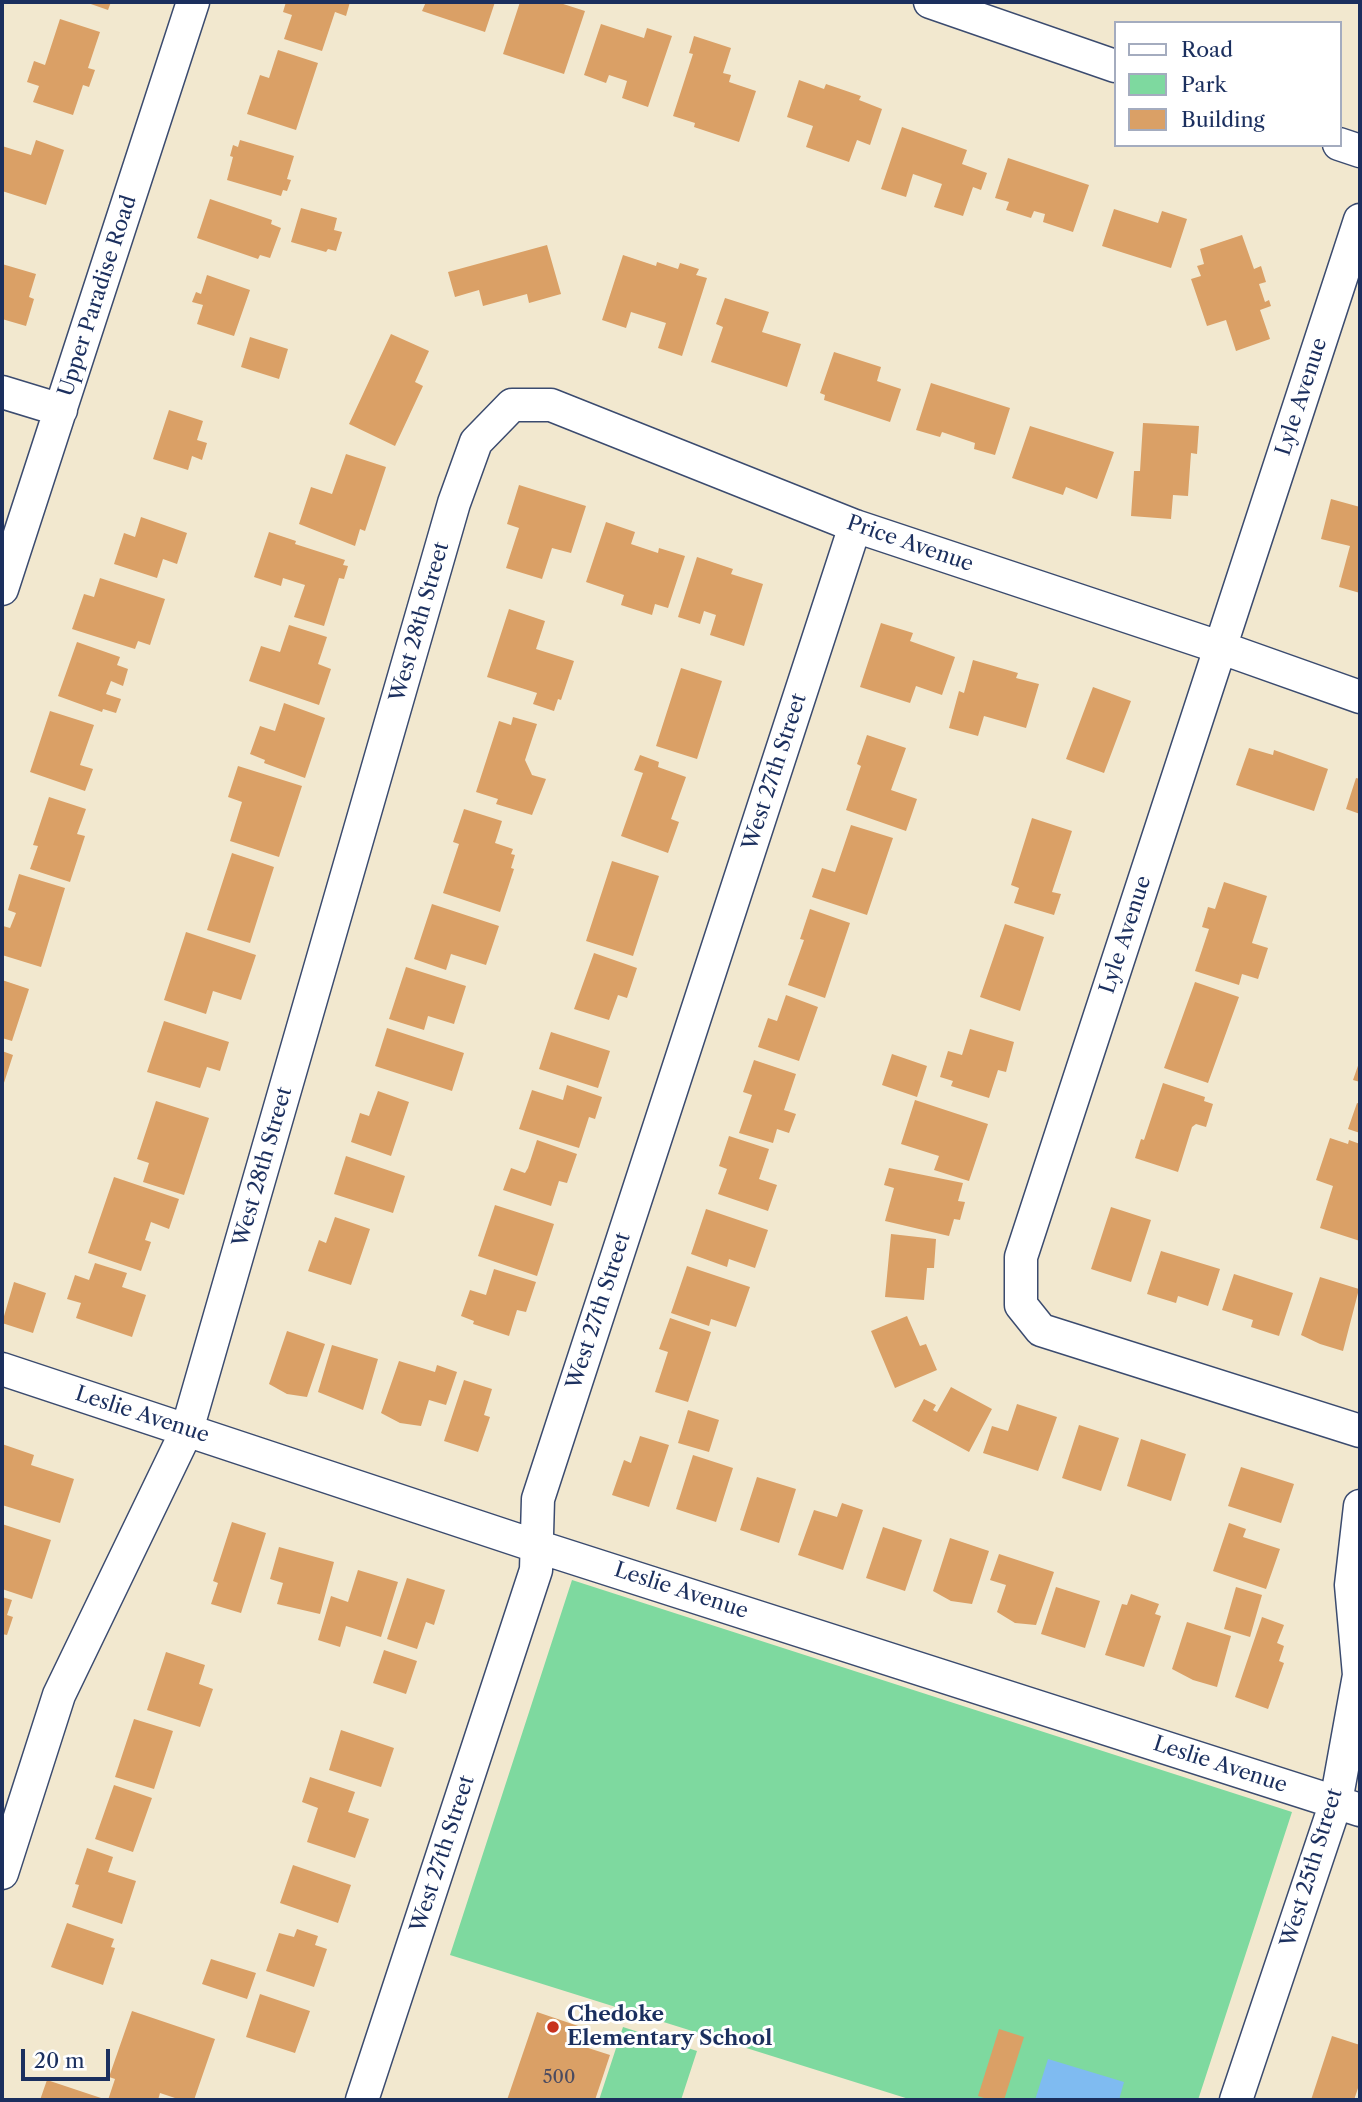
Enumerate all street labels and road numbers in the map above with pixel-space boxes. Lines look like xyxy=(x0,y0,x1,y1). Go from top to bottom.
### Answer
street label: Upper Paradise Road xyxy=(54,192,142,400)
street label: Lyle Avenue xyxy=(1271,335,1333,459)
street label: Price Avenue xyxy=(843,511,977,577)
street label: West 28th Street xyxy=(385,539,455,705)
street label: West 27th Street xyxy=(738,691,812,853)
street label: Lyle Avenue xyxy=(1095,873,1157,997)
street label: West 28th Street xyxy=(228,1084,298,1250)
street label: West 27th Street xyxy=(562,1230,636,1392)
street label: Leslie Avenue xyxy=(72,1381,212,1449)
street label: Leslie Avenue xyxy=(611,1557,751,1625)
street label: Leslie Avenue xyxy=(1150,1731,1290,1799)
street label: West 27th Street xyxy=(406,1773,480,1935)
street label: West 25th Street xyxy=(1276,1786,1348,1950)

